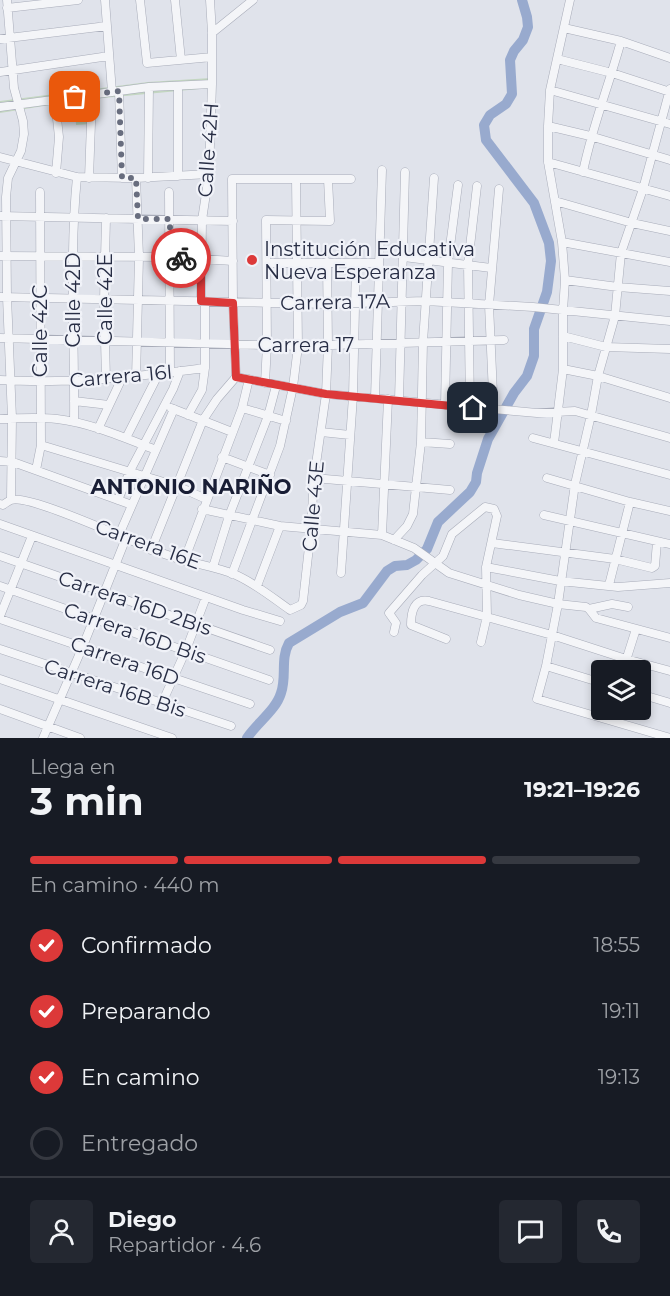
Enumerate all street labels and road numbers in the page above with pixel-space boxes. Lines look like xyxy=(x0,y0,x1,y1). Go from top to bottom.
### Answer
street label: Calle 42H xyxy=(193,102,223,198)
street label: Calle 42D xyxy=(61,253,85,347)
street label: Calle 42E xyxy=(93,253,117,345)
street label: Calle 42C xyxy=(28,285,52,377)
street label: Carrera 17A xyxy=(280,289,391,315)
street label: Carrera 17 xyxy=(258,333,354,357)
street label: Carrera 16I xyxy=(69,360,173,392)
street label: Calle 43E xyxy=(297,459,329,553)
street label: Carrera 16E xyxy=(92,514,204,574)
street label: Carrera 16D 2Bis xyxy=(55,566,215,641)
street label: Carrera 16D Bis xyxy=(61,597,209,669)
street label: Carrera 16D xyxy=(67,631,183,691)
street label: Carrera 16B Bis xyxy=(41,654,189,722)

